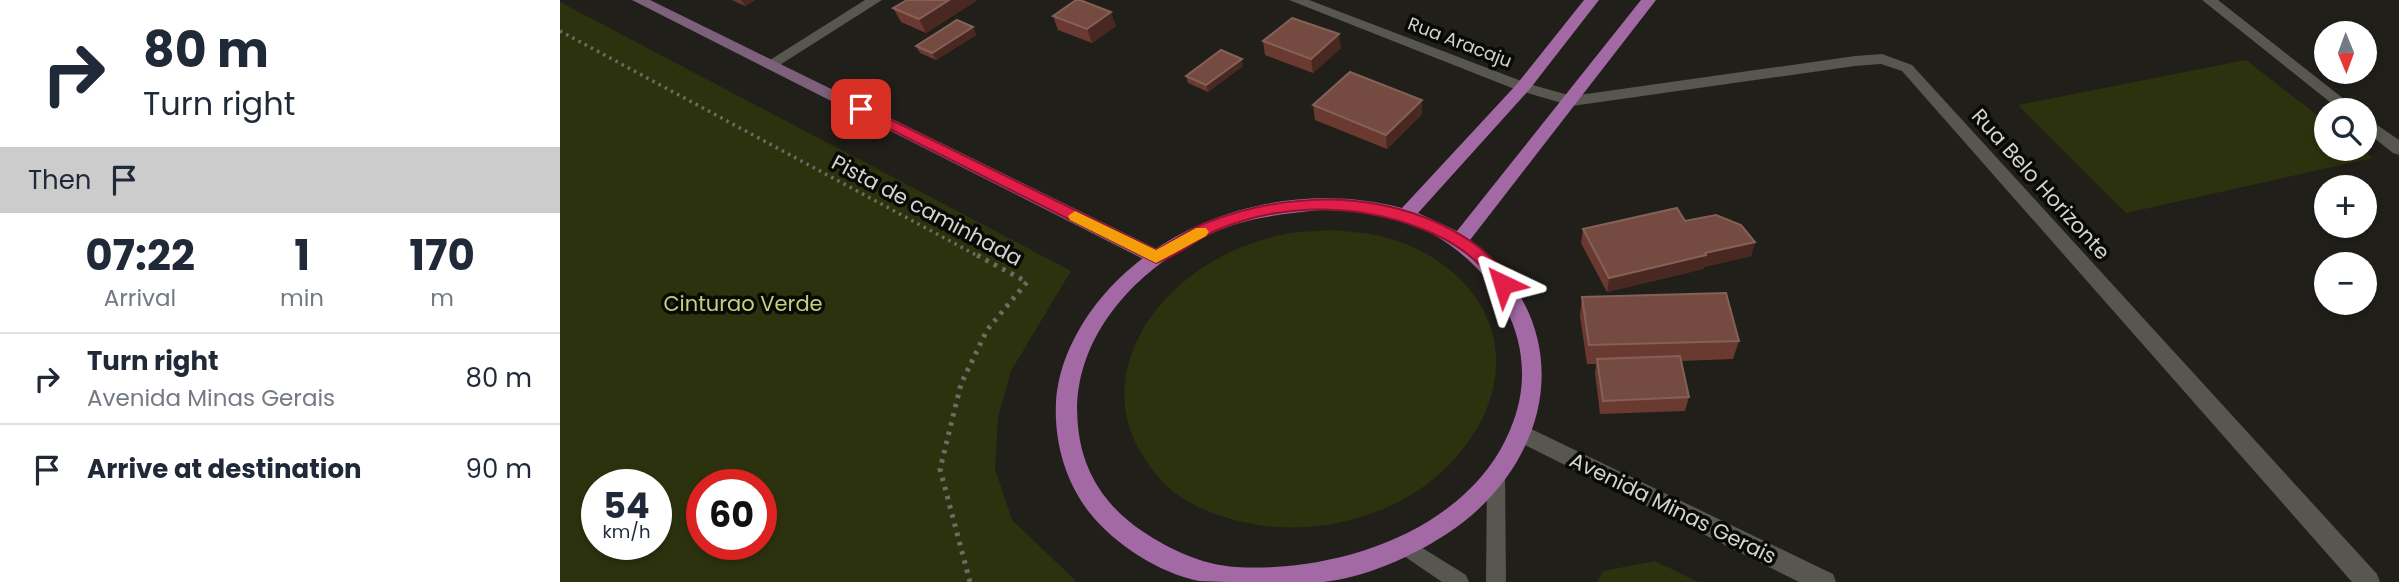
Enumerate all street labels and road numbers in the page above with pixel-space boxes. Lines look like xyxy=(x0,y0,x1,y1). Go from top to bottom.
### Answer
street label: Rua Aracaju xyxy=(1404,11,1516,73)
street label: Rua Belo Horizonte xyxy=(1965,102,2117,266)
street label: Pista de caminhada xyxy=(827,147,1027,273)
street label: Avenida Minas Gerais xyxy=(1565,445,1781,571)

